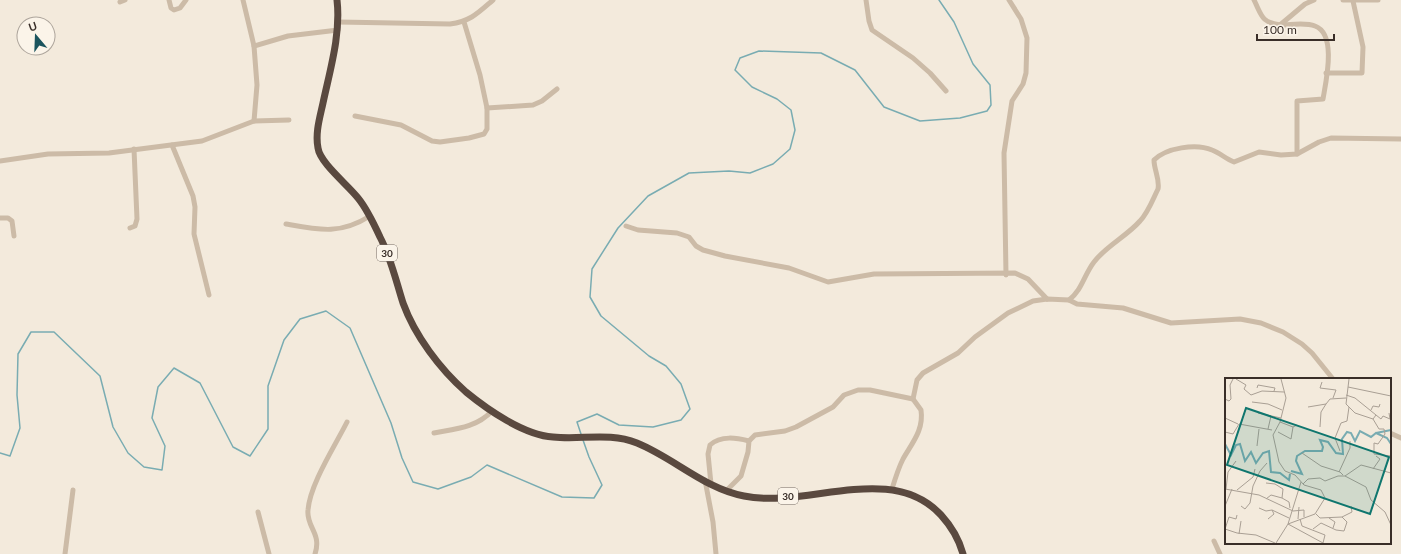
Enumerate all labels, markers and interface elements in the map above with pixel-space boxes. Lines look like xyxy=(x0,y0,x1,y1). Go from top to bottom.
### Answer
north arrow xyxy=(16,16,56,56)
scale bar xyxy=(1257,16,1334,42)
text: U xyxy=(27,19,39,34)
text: 100 m xyxy=(1263,22,1297,37)
road number: 30 xyxy=(377,245,397,261)
inset map xyxy=(1225,378,1391,544)
road number: 30 xyxy=(778,488,798,504)

